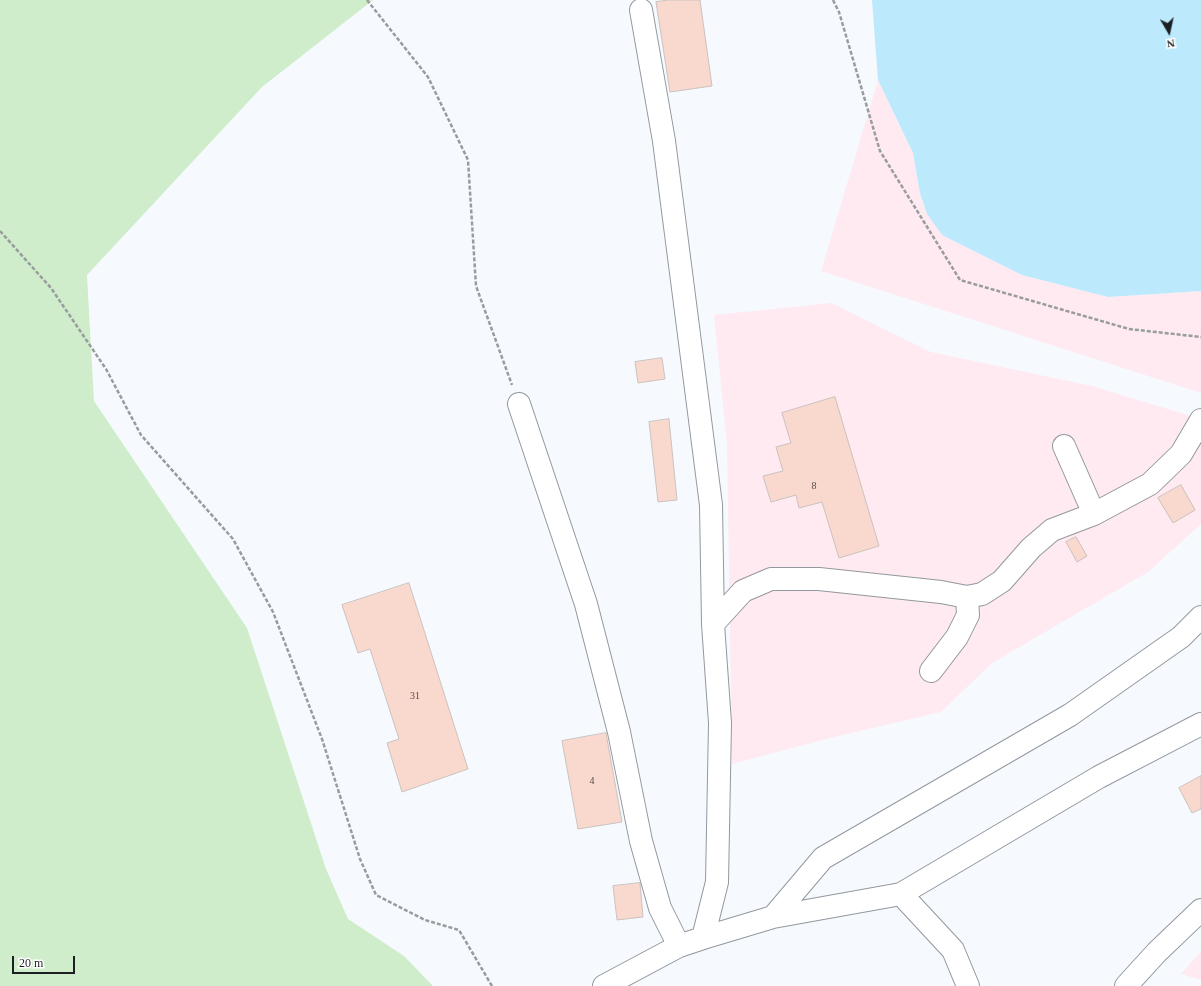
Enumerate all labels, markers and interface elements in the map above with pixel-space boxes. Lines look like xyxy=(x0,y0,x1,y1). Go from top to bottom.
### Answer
north arrow xyxy=(1149,12,1189,52)
text: N xyxy=(1166,37,1176,50)
house number: 8 xyxy=(812,480,816,492)
house number: 31 xyxy=(410,690,420,702)
house number: 4 xyxy=(590,775,594,787)
scale bar xyxy=(14,948,77,974)
text: 20 m xyxy=(19,956,43,970)

